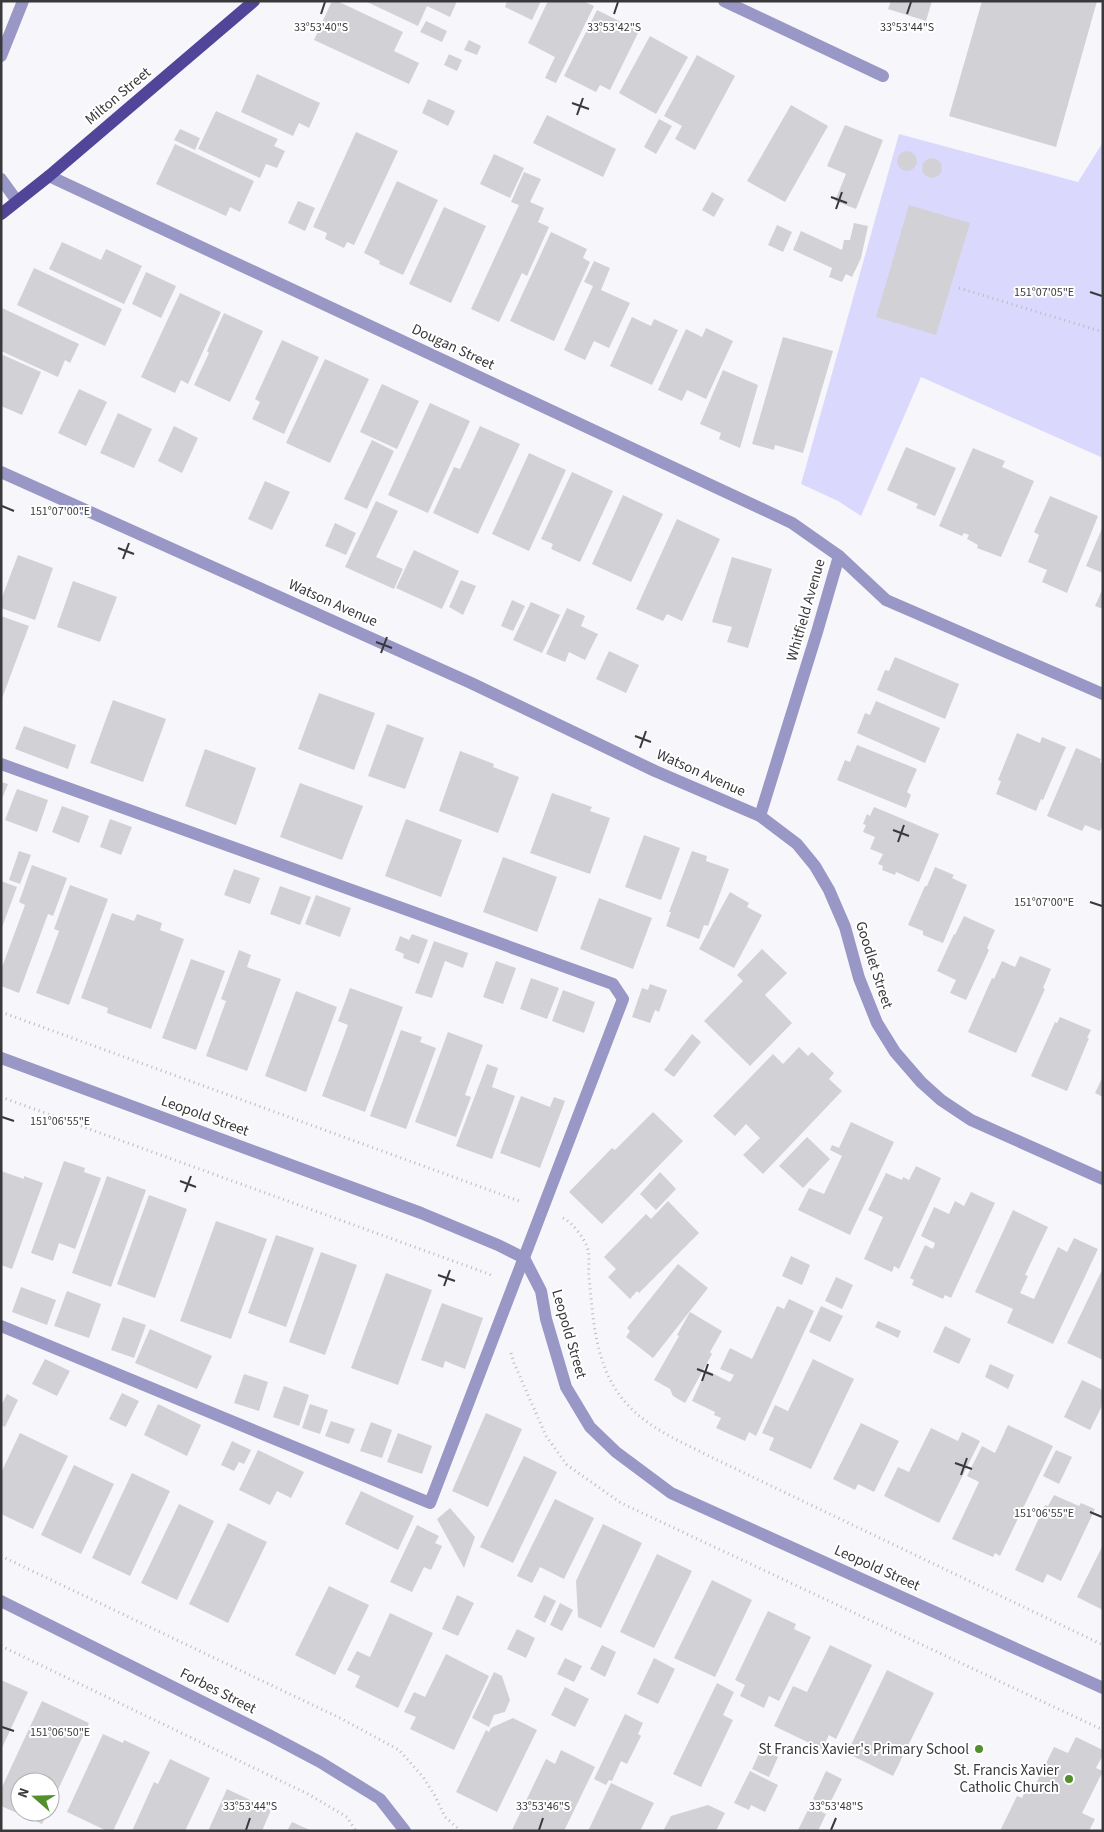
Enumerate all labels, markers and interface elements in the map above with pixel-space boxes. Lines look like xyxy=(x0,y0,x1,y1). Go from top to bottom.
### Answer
text: 33°53'40"S xyxy=(294,19,348,36)
text: 33°53'42"S xyxy=(587,19,641,36)
text: 33°53'44"S xyxy=(880,19,934,36)
street label: Milton Street xyxy=(81,62,155,130)
text: 151°07'05"E xyxy=(1014,284,1074,301)
street label: Dougan Street xyxy=(408,319,498,375)
text: 151°07'00"E xyxy=(30,503,90,520)
street label: Whitfield Avenue xyxy=(781,556,831,664)
street label: Watson Avenue xyxy=(285,574,381,632)
street label: Watson Avenue xyxy=(653,744,749,802)
text: 151°07'00"E xyxy=(1014,894,1074,911)
street label: Goodlet Street xyxy=(850,919,898,1011)
street label: Leopold Street xyxy=(158,1090,252,1142)
text: 151°06'55"E xyxy=(30,1113,90,1130)
street label: Leopold Street xyxy=(546,1287,592,1381)
text: 151°06'55"E xyxy=(1014,1505,1074,1522)
street label: Leopold Street xyxy=(831,1540,923,1596)
street label: Forbes Street xyxy=(176,1663,260,1719)
text: 151°06'50"E xyxy=(30,1724,90,1741)
place label: St Francis Xavier's Primary School xyxy=(759,1739,969,1760)
marker: St Francis Xavier's Primary School xyxy=(973,1743,985,1755)
place label: St. Francis Xavier Catholic Church xyxy=(953,1760,1060,1798)
north arrow xyxy=(10,1772,60,1822)
marker: St. Francis Xavier Catholic Church xyxy=(1063,1773,1075,1785)
text: N xyxy=(13,1785,35,1801)
text: 33°53'44"S xyxy=(223,1798,277,1815)
text: 33°53'46"S xyxy=(516,1798,570,1815)
text: 33°53'48"S xyxy=(809,1798,863,1815)

